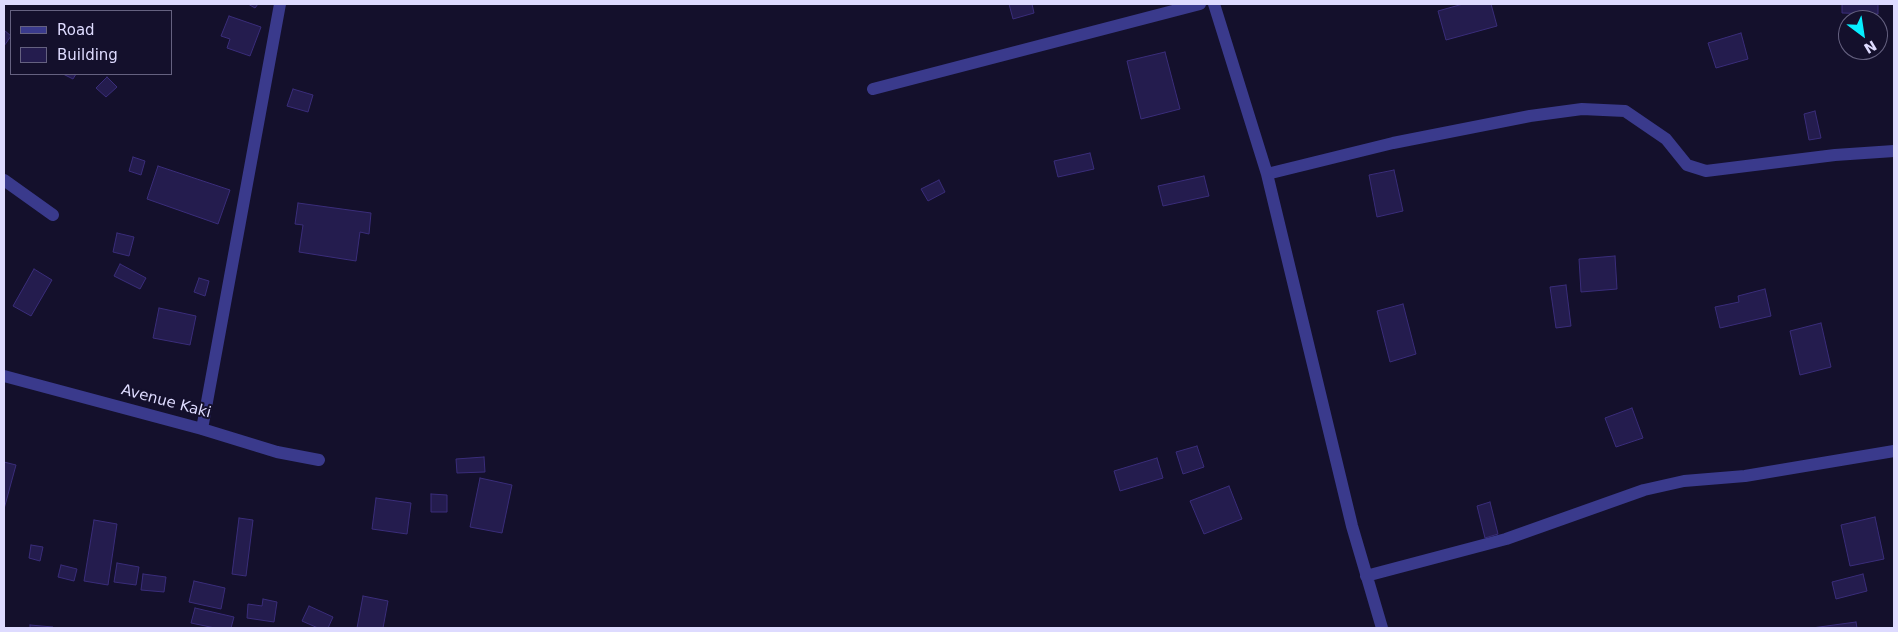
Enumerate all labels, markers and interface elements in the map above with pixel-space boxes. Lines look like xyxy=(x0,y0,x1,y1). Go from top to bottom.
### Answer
legend xyxy=(10,10,172,75)
north arrow xyxy=(1838,10,1888,60)
text: Road xyxy=(57,21,95,39)
text: N xyxy=(1861,37,1879,57)
text: Building xyxy=(57,46,118,64)
street label: Avenue Kaki xyxy=(119,381,213,423)

